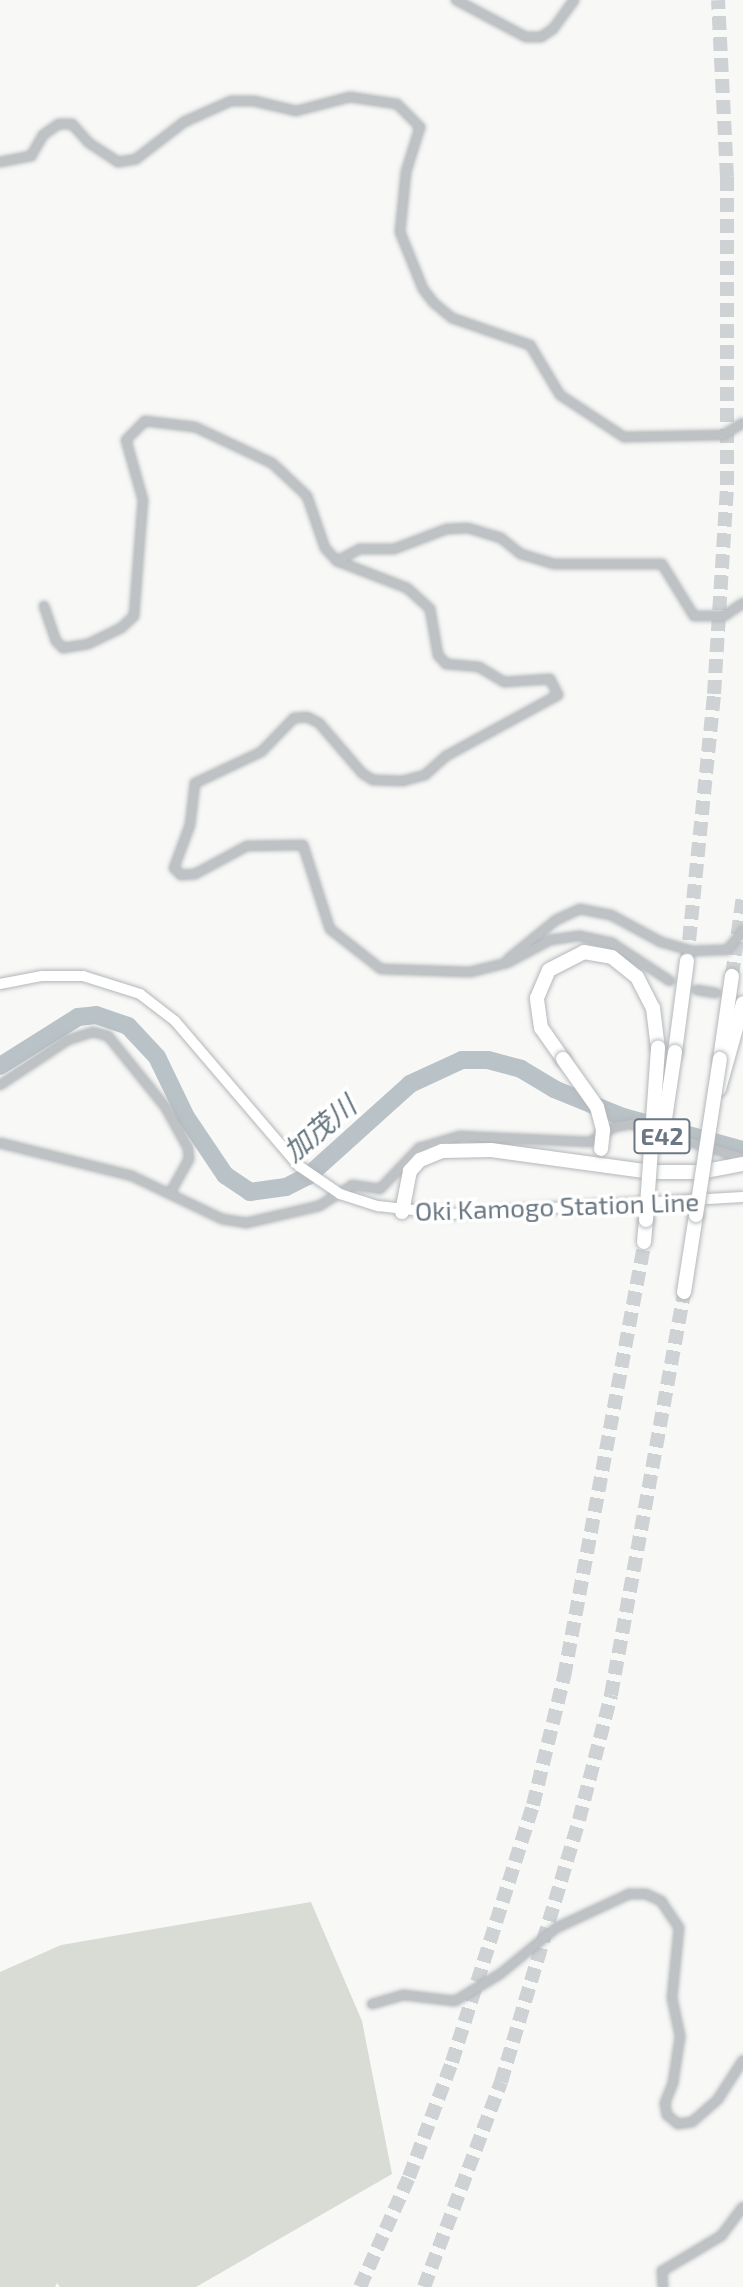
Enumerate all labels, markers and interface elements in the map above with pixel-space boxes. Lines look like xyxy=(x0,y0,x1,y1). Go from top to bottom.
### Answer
water label: 加茂川 xyxy=(276,1088,362,1168)
road number: E42 xyxy=(632,1116,692,1156)
street label: Oki Kamogo Station Line xyxy=(414,1185,700,1227)

